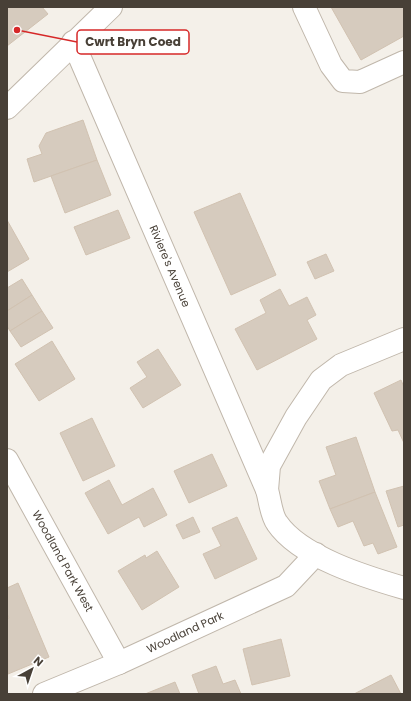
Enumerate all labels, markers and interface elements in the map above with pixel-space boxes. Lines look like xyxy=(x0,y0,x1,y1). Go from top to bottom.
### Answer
callout: Cwrt Bryn Coed xyxy=(77,30,189,54)
text: Cwrt Bryn Coed xyxy=(85,33,181,50)
street label: Riviere's Avenue xyxy=(145,222,195,310)
street label: Woodland Park West xyxy=(28,507,98,615)
street label: Woodland Park xyxy=(144,607,226,657)
north arrow xyxy=(12,649,52,689)
text: N xyxy=(30,653,47,670)

